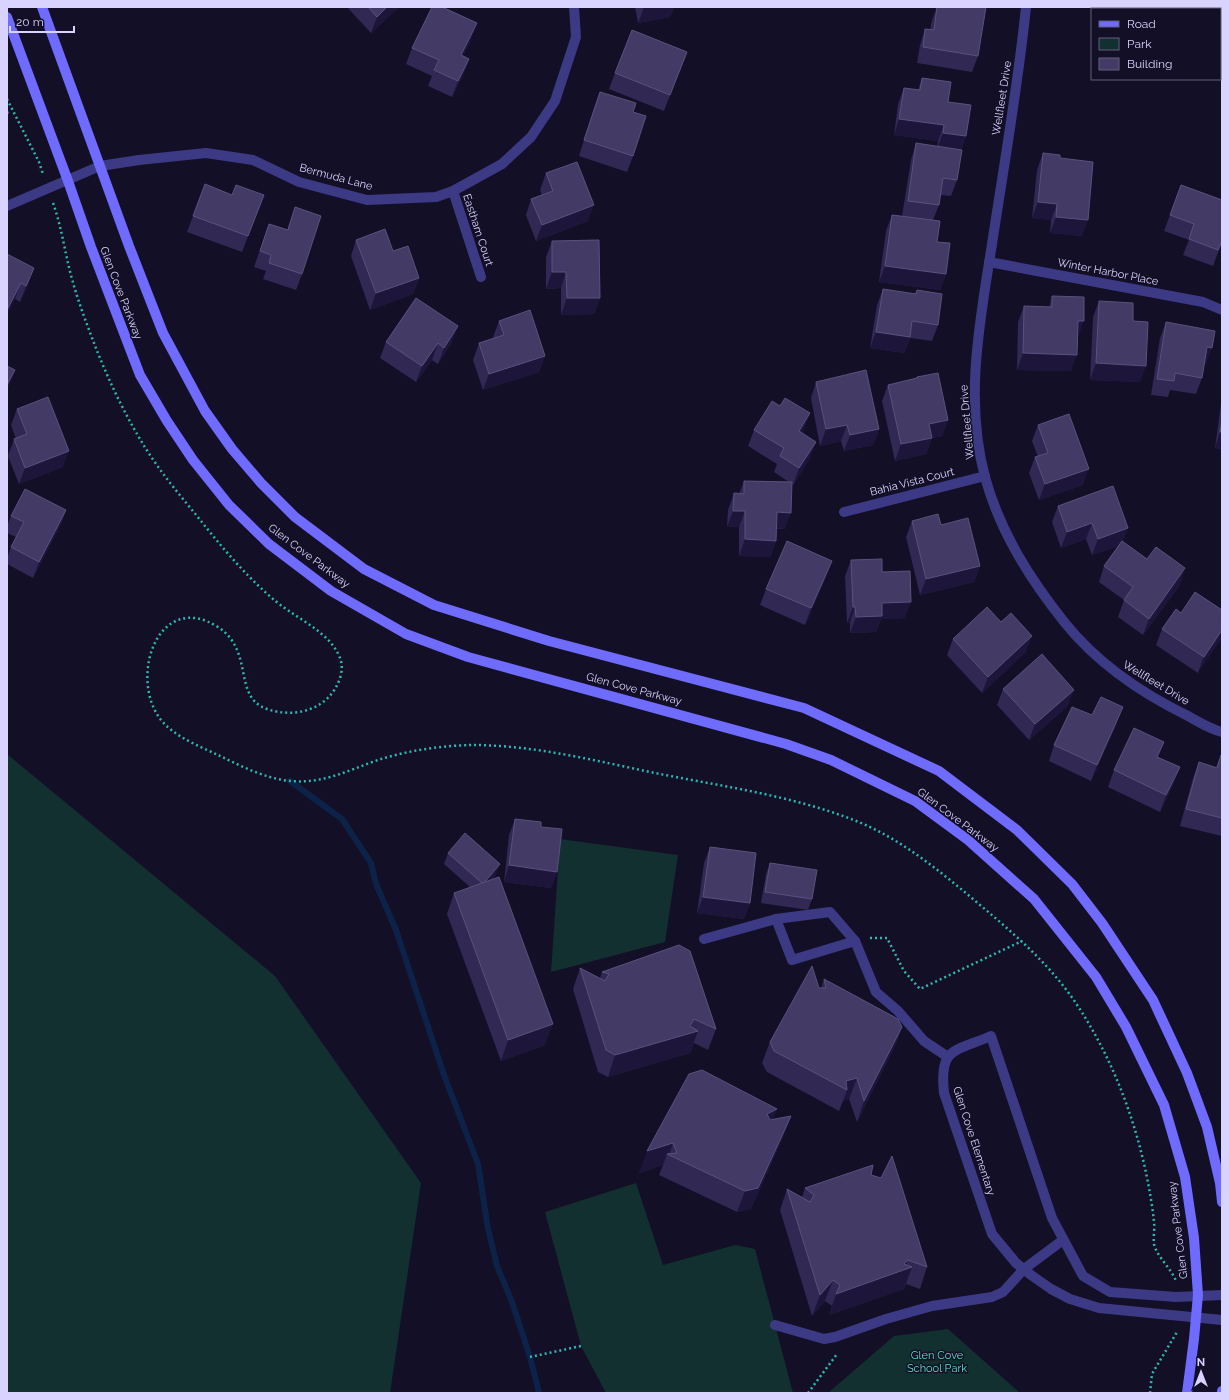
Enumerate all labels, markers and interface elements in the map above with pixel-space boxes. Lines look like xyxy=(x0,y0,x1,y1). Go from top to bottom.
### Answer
scale bar xyxy=(10,8,74,34)
legend xyxy=(1091,8,1221,80)
text: 20 m xyxy=(16,15,44,29)
text: Road xyxy=(1127,17,1156,31)
text: Park xyxy=(1127,37,1152,51)
text: Building xyxy=(1127,57,1173,71)
street label: Wellfleet Drive xyxy=(990,59,1014,136)
street label: Bermuda Lane xyxy=(298,161,375,193)
street label: Eastham Court xyxy=(460,192,496,268)
street label: Glen Cove Parkway xyxy=(97,245,145,341)
street label: Winter Harbor Place xyxy=(1056,256,1160,288)
street label: Wellfleet Drive xyxy=(957,383,977,460)
street label: Bahia Vista Court xyxy=(869,465,956,499)
street label: Glen Cove Parkway xyxy=(266,521,352,591)
street label: Wellfleet Drive xyxy=(1120,658,1192,708)
street label: Glen Cove Parkway xyxy=(585,670,683,708)
street label: Glen Cove Parkway xyxy=(915,785,1001,855)
street label: Glen Cove Elementary xyxy=(950,1085,998,1197)
street label: Glen Cove Parkway xyxy=(1166,1180,1190,1280)
park label: Glen Cove School Park xyxy=(907,1349,967,1375)
north arrow xyxy=(1181,1352,1221,1392)
text: N xyxy=(1197,1356,1205,1369)

